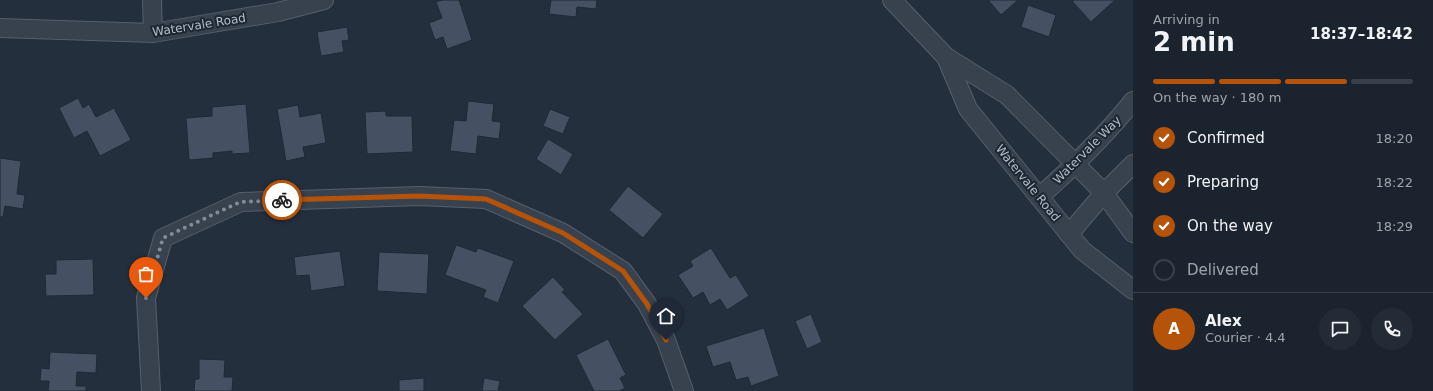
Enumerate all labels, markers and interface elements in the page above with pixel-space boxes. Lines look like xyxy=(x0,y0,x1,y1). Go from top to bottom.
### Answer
street label: Watervale Road xyxy=(151,11,247,39)
text: Arriving in xyxy=(1153,12,1220,27)
text: 18:37–18:42 xyxy=(1310,25,1413,43)
text: 2 min xyxy=(1153,27,1235,57)
text: On the way · 180 m xyxy=(1153,90,1281,105)
street label: Watervale Way xyxy=(1050,113,1124,187)
icon: check xyxy=(1153,127,1175,149)
text: Confirmed xyxy=(1187,129,1265,147)
text: 18:20 xyxy=(1376,131,1413,146)
street label: Watervale Road xyxy=(993,142,1063,224)
icon: check xyxy=(1153,171,1175,193)
text: Preparing xyxy=(1187,173,1259,191)
text: 18:22 xyxy=(1376,175,1413,190)
courier xyxy=(262,180,302,220)
icon: bike xyxy=(271,189,293,211)
icon: check xyxy=(1153,215,1175,237)
text: On the way xyxy=(1187,217,1273,235)
text: 18:29 xyxy=(1376,219,1413,234)
pin xyxy=(129,257,163,298)
text: Delivered xyxy=(1187,261,1259,279)
icon: bag xyxy=(135,263,157,285)
pin xyxy=(649,299,683,340)
icon: home xyxy=(655,305,677,327)
button: chat xyxy=(1319,308,1361,350)
button: phone xyxy=(1371,308,1413,350)
text: Alex xyxy=(1205,312,1242,330)
text: A xyxy=(1168,320,1180,338)
text: Courier · 4.4 xyxy=(1205,330,1286,345)

